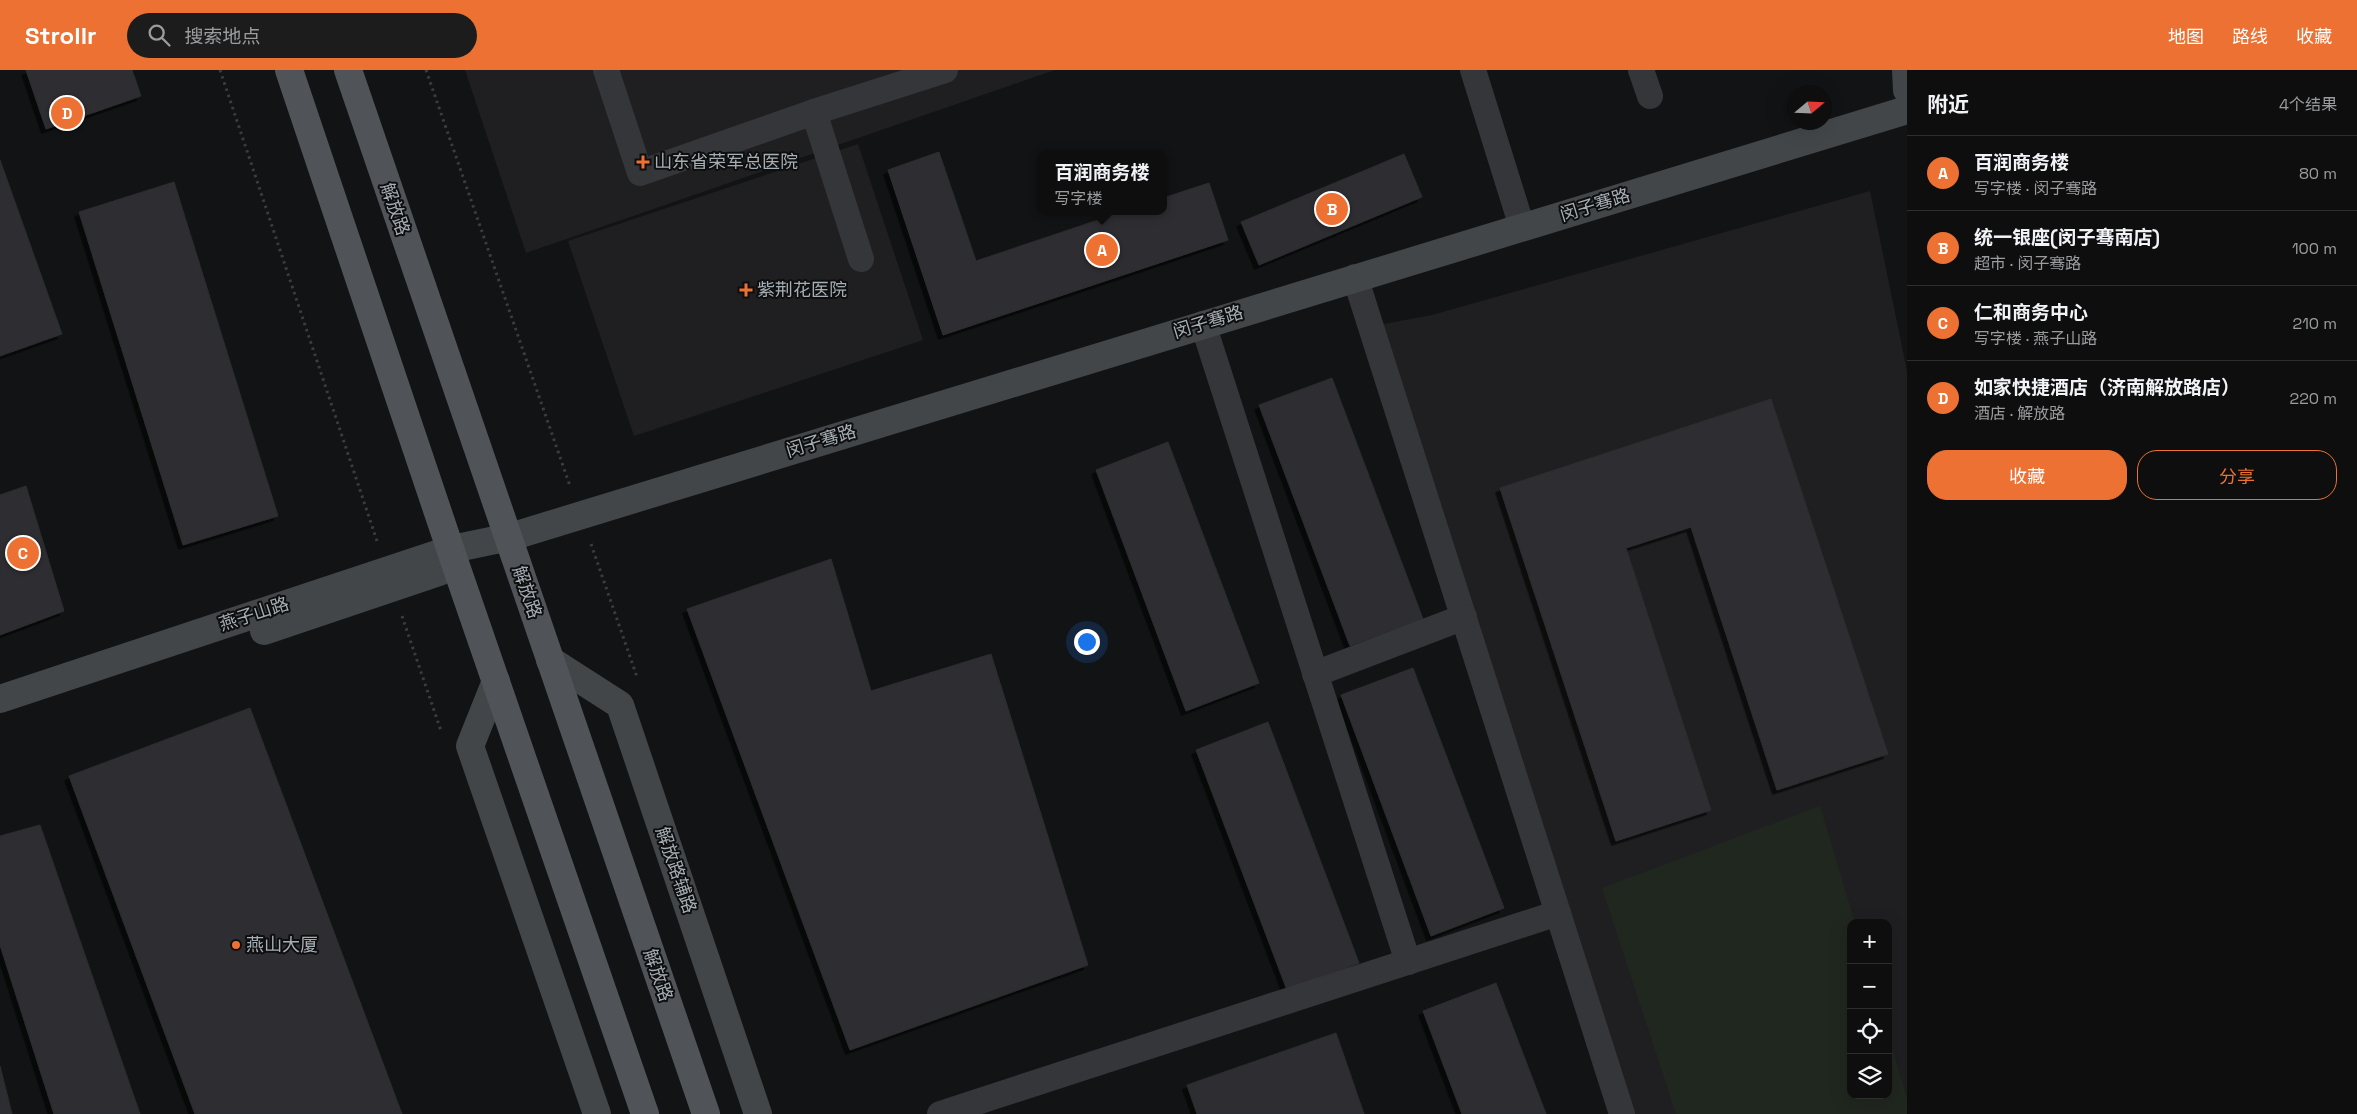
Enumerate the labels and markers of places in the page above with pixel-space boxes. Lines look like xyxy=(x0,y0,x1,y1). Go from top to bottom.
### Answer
pin: D xyxy=(51,94,83,132)
place label: 山东省荣军总医院 xyxy=(654,150,798,173)
marker: 山东省荣军总医院 xyxy=(636,155,650,169)
pin: B xyxy=(1316,190,1348,228)
pin: A xyxy=(1086,231,1118,269)
place label: 紫荆花医院 xyxy=(757,278,847,301)
marker: 紫荆花医院 xyxy=(739,283,753,297)
pin: C xyxy=(7,534,39,572)
place label: 燕山大厦 xyxy=(246,933,318,956)
marker: 燕山大厦 xyxy=(230,939,242,951)

